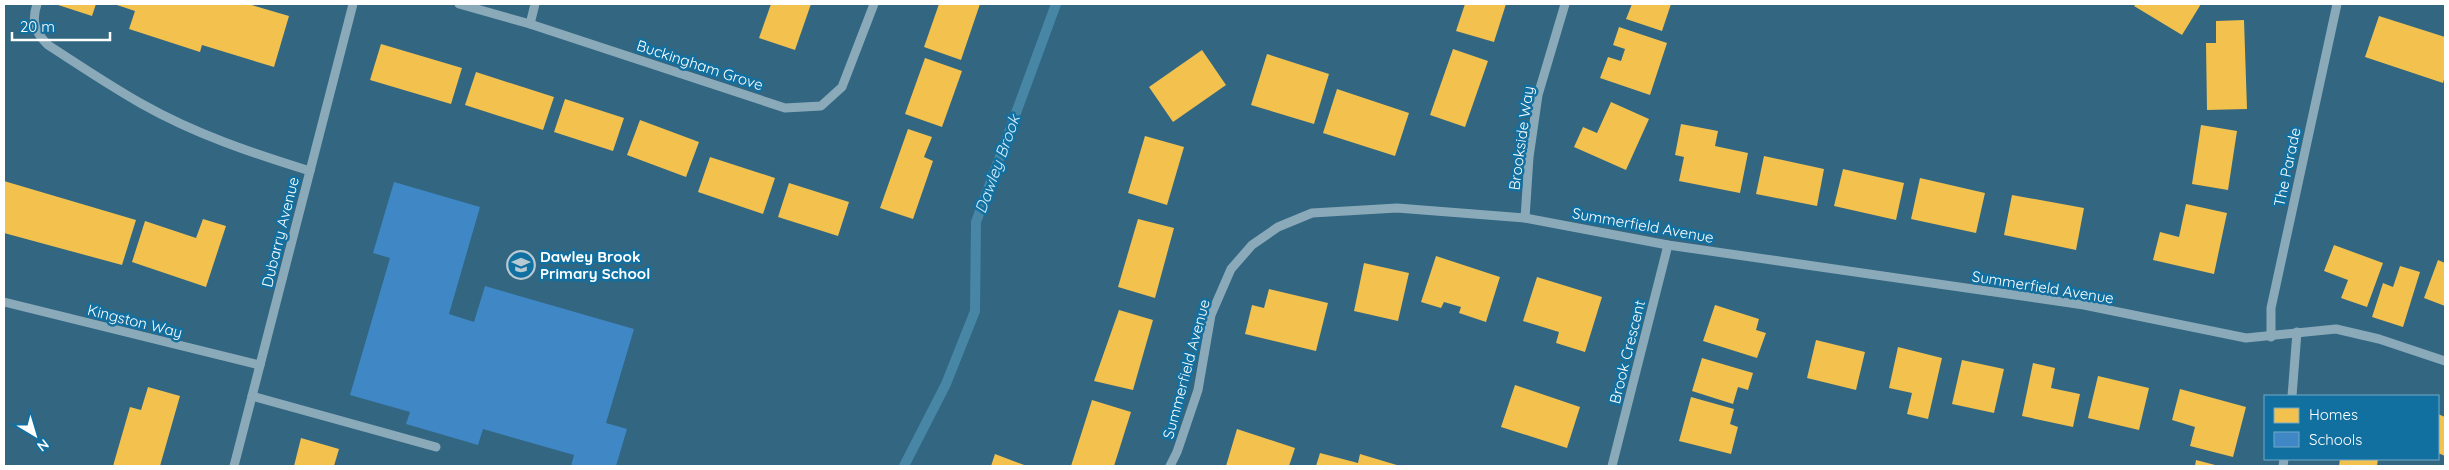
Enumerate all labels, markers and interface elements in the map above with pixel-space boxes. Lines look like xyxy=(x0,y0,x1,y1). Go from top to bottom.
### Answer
scale bar xyxy=(12,10,110,42)
text: 20 m xyxy=(20,17,55,36)
street label: Buckingham Grove xyxy=(634,36,766,94)
street label: Brookside Way xyxy=(1504,85,1538,191)
water label: Dawley Brook xyxy=(970,111,1025,216)
street label: The Parade xyxy=(2269,126,2305,208)
street label: Dubarry Avenue xyxy=(257,175,303,289)
street label: Summerfield Avenue xyxy=(1571,203,1715,247)
place label: Dawley Brook Primary School xyxy=(540,247,650,283)
school or university icon: Dawley Brook Primary School xyxy=(506,250,536,280)
street label: Summerfield Avenue xyxy=(1971,266,2115,308)
street label: Summerfield Avenue xyxy=(1158,297,1214,441)
street label: Brook Crescent xyxy=(1605,298,1649,406)
street label: Kingston Way xyxy=(86,300,184,342)
legend xyxy=(2264,395,2439,460)
text: Homes xyxy=(2309,405,2358,424)
north arrow xyxy=(10,410,60,460)
text: Schools xyxy=(2309,430,2362,449)
text: N xyxy=(33,435,53,456)

